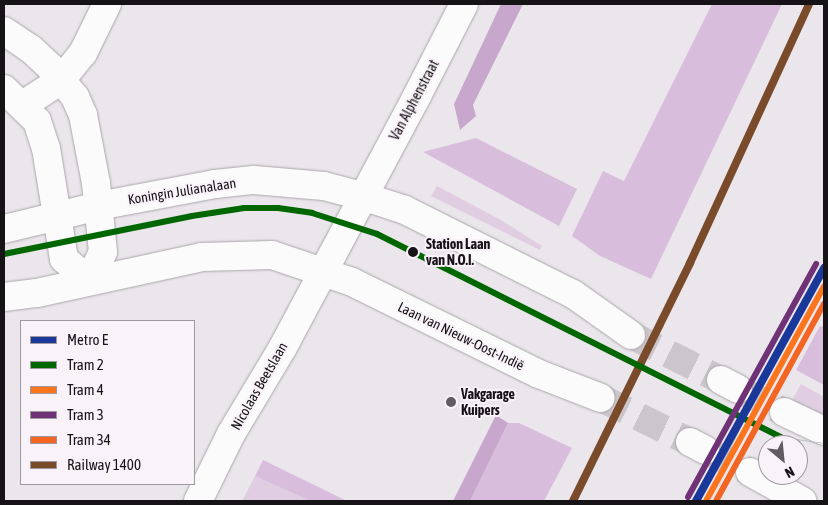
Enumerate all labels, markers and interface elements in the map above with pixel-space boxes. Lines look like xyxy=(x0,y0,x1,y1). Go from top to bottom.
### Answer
street label: Van Alphenstraat xyxy=(386,57,442,143)
street label: Koningin Julianalaan xyxy=(127,174,237,208)
place label: Station Laan van N.O.I. xyxy=(426,236,490,268)
marker: Station Laan van N.O.I. xyxy=(404,243,422,261)
street label: Laan van Nieuw-Oost-Indië xyxy=(395,298,527,374)
legend xyxy=(20,320,195,485)
text: Metro E xyxy=(67,331,108,348)
street label: Nicolaas Beetslaan xyxy=(227,339,291,433)
text: Tram 2 xyxy=(67,356,104,373)
text: Tram 4 xyxy=(67,381,104,398)
place label: Vakgarage Kuipers xyxy=(461,386,515,418)
marker: Vakgarage Kuipers xyxy=(445,396,457,408)
text: Tram 3 xyxy=(67,406,104,423)
text: Tram 34 xyxy=(67,431,111,448)
north arrow xyxy=(758,435,808,485)
text: Railway 1400 xyxy=(67,456,141,473)
text: N xyxy=(782,463,797,481)

